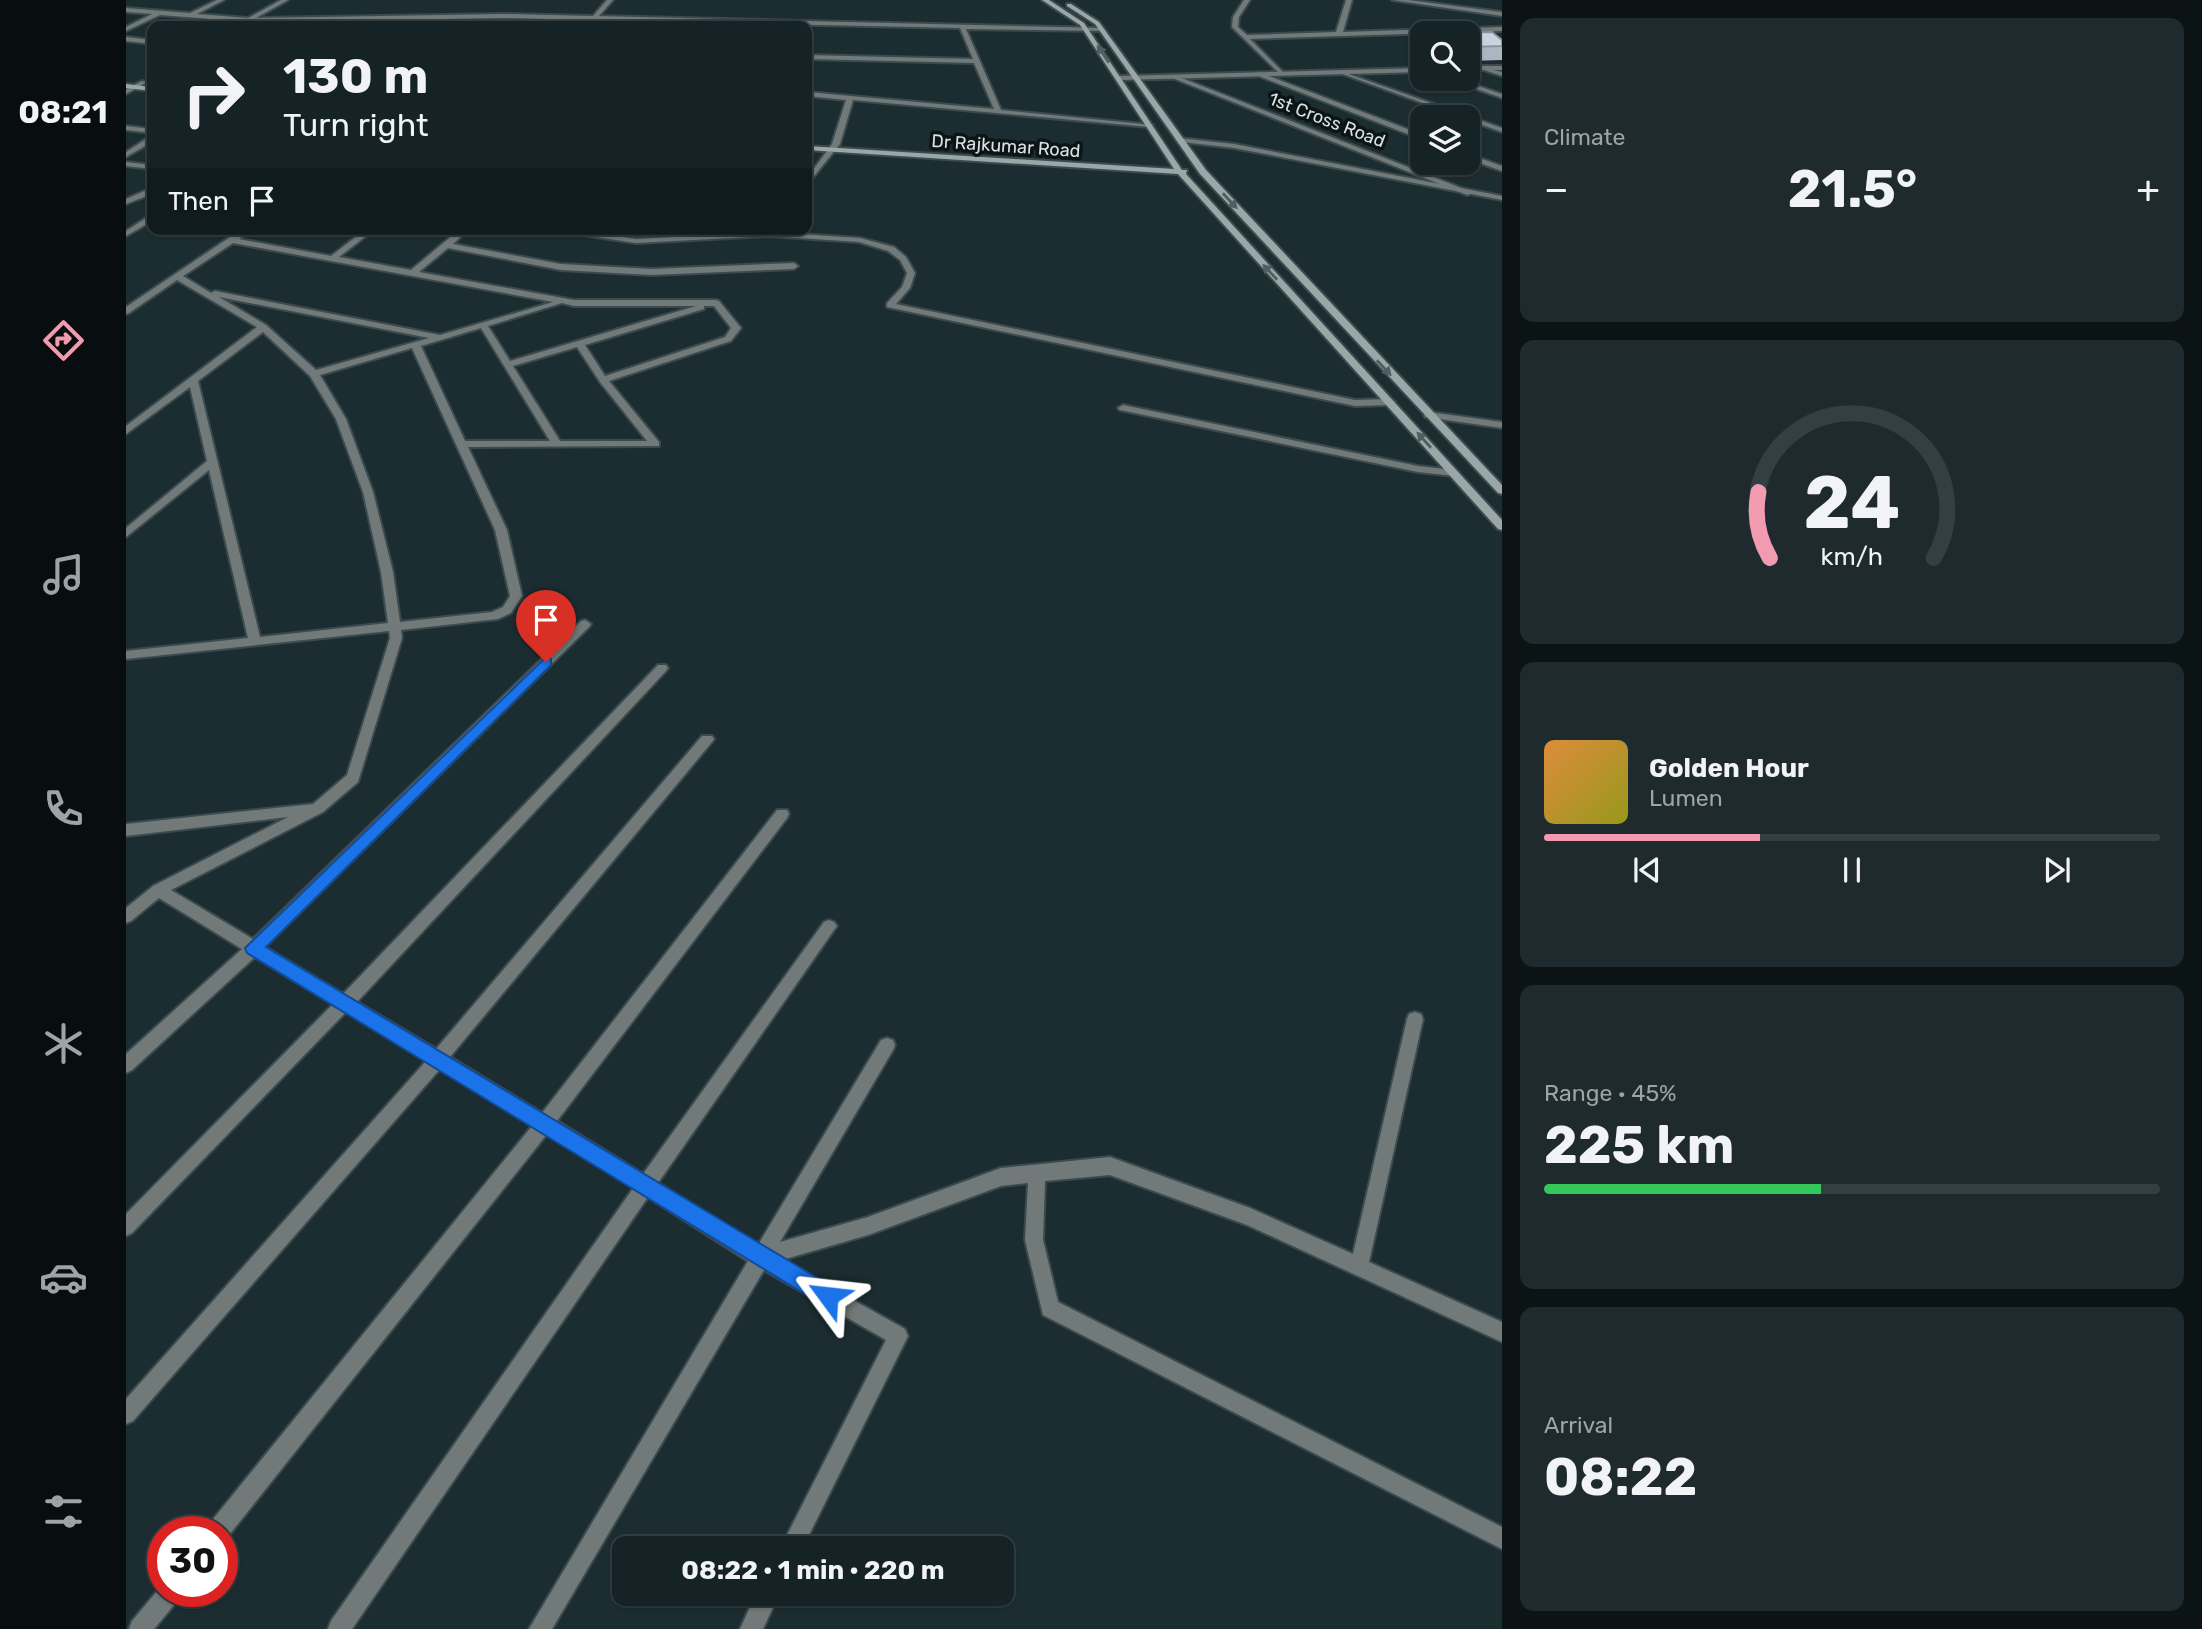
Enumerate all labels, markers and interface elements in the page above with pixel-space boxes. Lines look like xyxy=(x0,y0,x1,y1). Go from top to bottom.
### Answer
map controls xyxy=(1410,21,1480,175)
button: search xyxy=(1410,21,1480,91)
one-way arrow xyxy=(1097,44,1110,63)
text: 130 m xyxy=(283,47,428,105)
icon: right xyxy=(168,49,259,140)
street label: 1st Cross Road xyxy=(1266,88,1388,152)
text: 08:21 xyxy=(18,93,108,131)
button: layers xyxy=(1410,105,1480,175)
text: Turn right xyxy=(283,106,428,144)
text: Climate xyxy=(1544,123,1625,151)
street label: Dr Rajkumar Road xyxy=(931,130,1081,162)
text: 21.5° xyxy=(1788,158,1917,220)
text: − xyxy=(1544,166,1569,212)
text: + xyxy=(2136,166,2160,212)
icon: arrive xyxy=(243,182,281,220)
text: Then xyxy=(168,186,229,217)
one-way arrow xyxy=(1221,192,1237,209)
one-way arrow xyxy=(1263,264,1279,281)
icon: directions xyxy=(39,316,88,365)
one-way arrow xyxy=(1376,359,1392,377)
one-way arrow xyxy=(1416,431,1432,449)
text: 24 xyxy=(1804,461,1900,547)
text: km/h xyxy=(1821,542,1883,571)
icon: music xyxy=(39,550,88,599)
pin xyxy=(516,590,576,662)
icon: arrive xyxy=(527,601,565,639)
text: Golden Hour xyxy=(1649,753,1809,784)
icon: phone xyxy=(39,784,88,833)
text: Lumen xyxy=(1649,784,1723,812)
icon: previous xyxy=(1628,851,1666,889)
icon: pause xyxy=(1833,851,1871,889)
icon: next xyxy=(2038,851,2076,889)
icon: climate xyxy=(39,1019,88,1068)
text: Range · 45% xyxy=(1544,1079,1677,1107)
text: 225 km xyxy=(1544,1114,1734,1176)
icon: car xyxy=(39,1253,88,1302)
position arrow xyxy=(791,1259,865,1333)
text: Arrival xyxy=(1544,1411,1613,1439)
text: 08:22 xyxy=(1544,1446,1697,1508)
icon: filters xyxy=(39,1487,88,1536)
speed limit sign: 30 xyxy=(147,1516,238,1607)
text: 08:22 · 1 min · 220 m xyxy=(681,1555,945,1586)

